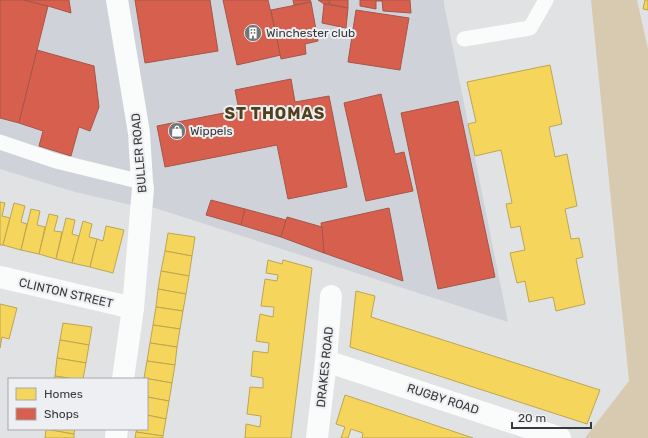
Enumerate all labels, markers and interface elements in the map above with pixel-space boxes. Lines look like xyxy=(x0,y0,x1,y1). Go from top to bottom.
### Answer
building icon: Winchester club xyxy=(243,23,263,43)
place label: Winchester club xyxy=(266,26,355,40)
district label: ST THOMAS xyxy=(225,104,325,123)
street label: BULLER ROAD xyxy=(129,112,149,194)
shop icon: Wippels xyxy=(167,121,187,141)
place label: Wippels xyxy=(190,124,233,138)
street label: CLINTON STREET xyxy=(18,275,114,311)
street label: DRAKES ROAD xyxy=(314,326,336,408)
legend xyxy=(8,378,148,430)
street label: RUGBY ROAD xyxy=(405,381,481,417)
text: Homes xyxy=(44,387,83,401)
scale bar xyxy=(512,404,591,430)
text: Shops xyxy=(44,407,79,421)
text: 20 m xyxy=(518,411,546,425)

